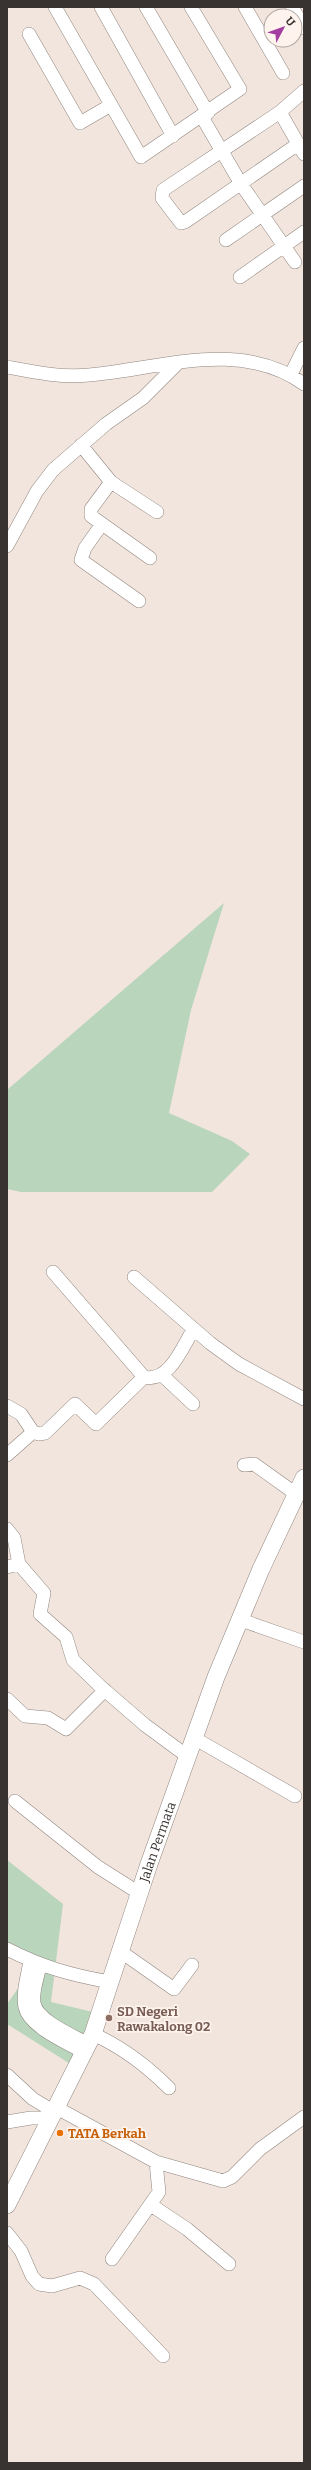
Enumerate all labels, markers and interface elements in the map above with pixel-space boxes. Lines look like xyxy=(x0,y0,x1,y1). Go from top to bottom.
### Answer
north arrow xyxy=(263,8,303,48)
text: U xyxy=(283,14,298,29)
street label: Jalan Permata xyxy=(136,1800,179,1885)
place label: SD Negeri Rawakalong 02 xyxy=(117,2004,210,2034)
marker: SD Negeri Rawakalong 02 xyxy=(104,2013,114,2023)
place label: TATA Berkah xyxy=(68,2126,147,2141)
marker: TATA Berkah xyxy=(55,2128,65,2138)

